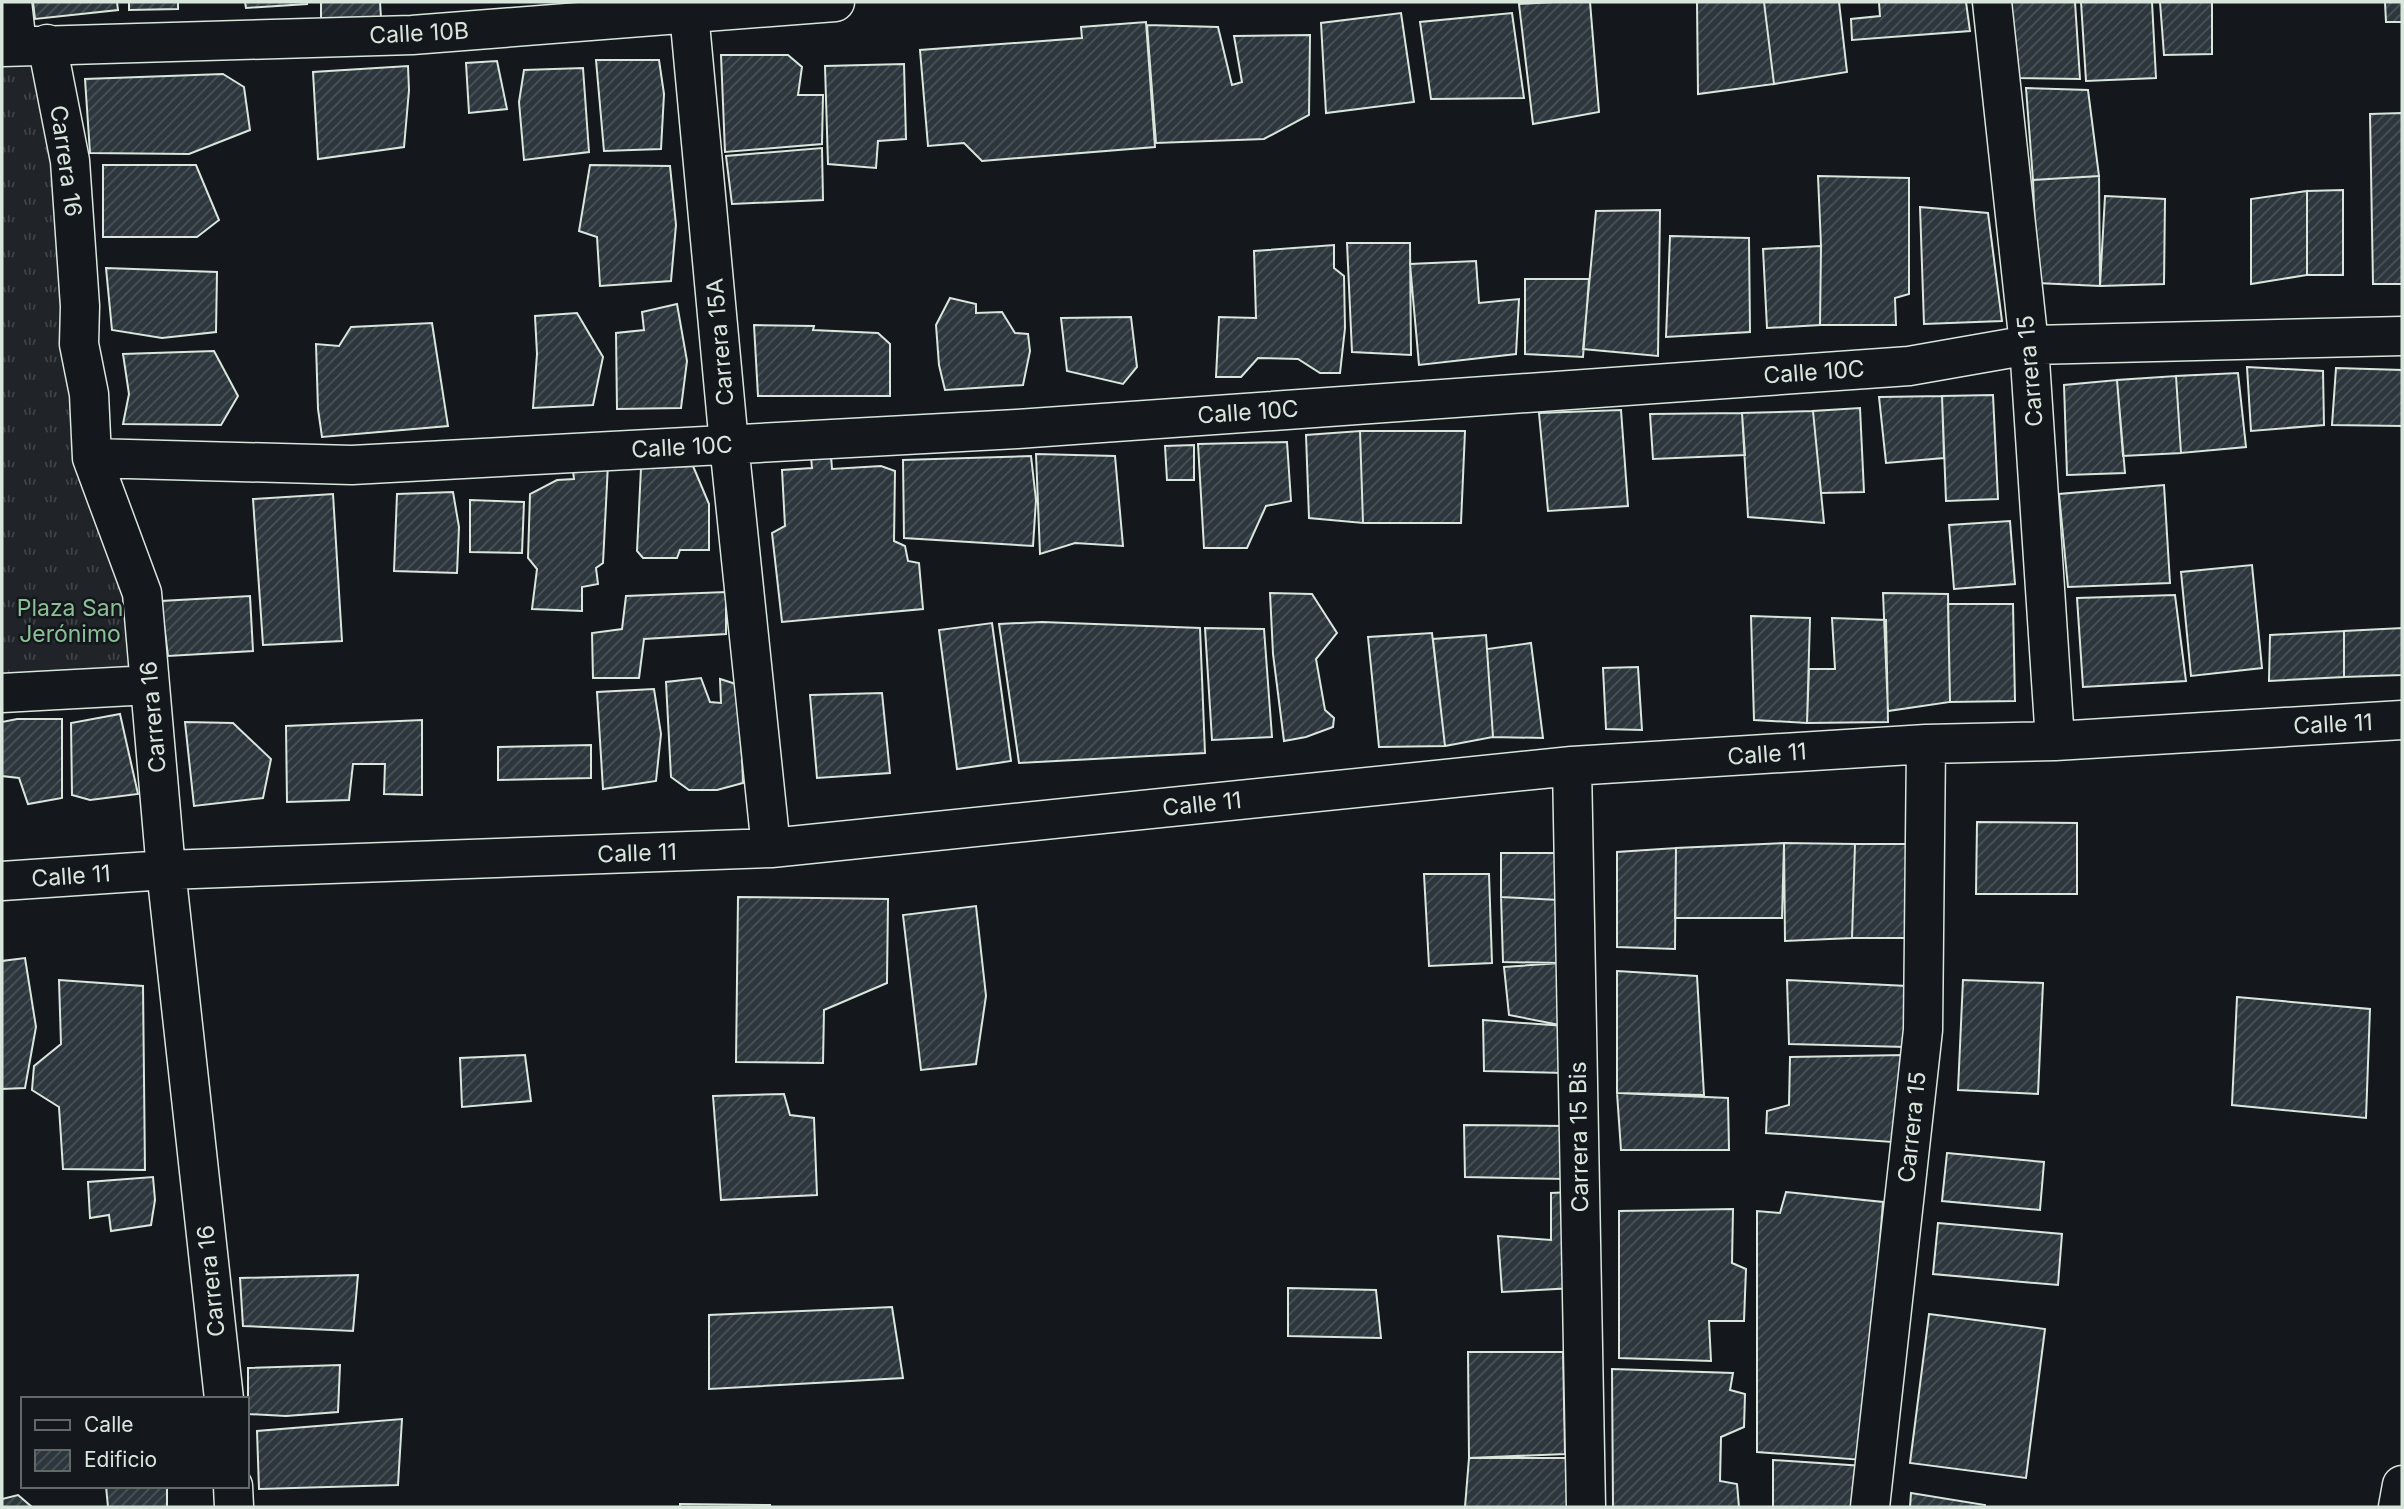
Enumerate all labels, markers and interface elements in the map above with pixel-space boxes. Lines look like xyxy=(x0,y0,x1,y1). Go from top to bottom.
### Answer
street label: Calle 10B xyxy=(369,16,469,50)
street label: Carrera 16 xyxy=(44,104,88,218)
street label: Carrera 15A xyxy=(700,277,740,407)
street label: Carrera 15 xyxy=(2011,314,2049,428)
street label: Calle 10C xyxy=(1762,354,1866,390)
street label: Calle 10C xyxy=(1196,394,1300,430)
street label: Calle 10C xyxy=(631,430,733,464)
park label: Plaza San Jerónimo xyxy=(17,594,123,648)
street label: Carrera 16 xyxy=(134,660,172,774)
street label: Calle 11 xyxy=(2293,708,2373,740)
street label: Calle 11 xyxy=(1726,737,1808,771)
street label: Calle 11 xyxy=(1161,786,1243,822)
street label: Calle 11 xyxy=(597,838,677,868)
street label: Calle 11 xyxy=(30,859,112,893)
street label: Carrera 15 Bis xyxy=(1564,1061,1594,1213)
street label: Carrera 15 xyxy=(1892,1070,1932,1184)
street label: Carrera 16 xyxy=(191,1224,231,1338)
legend xyxy=(21,1397,248,1488)
text: Calle xyxy=(84,1412,134,1437)
text: Edificio xyxy=(84,1447,157,1472)

